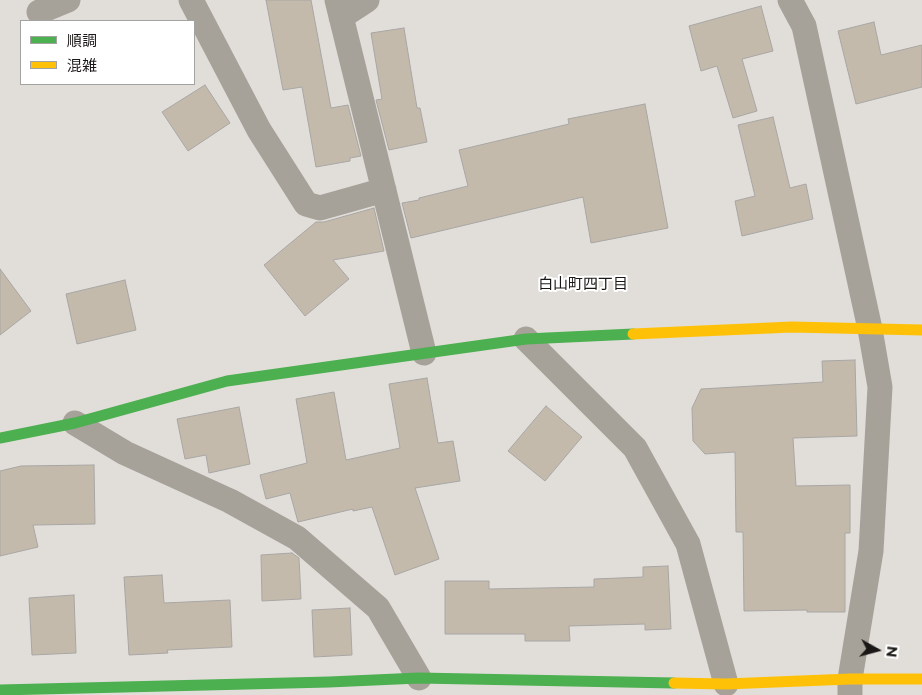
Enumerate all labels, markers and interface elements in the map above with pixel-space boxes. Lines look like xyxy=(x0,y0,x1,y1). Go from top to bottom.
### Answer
legend xyxy=(20,20,195,85)
text: 順調 xyxy=(67,31,97,50)
text: 混雑 xyxy=(67,56,97,75)
district label: 白山町四丁目 xyxy=(538,276,628,294)
north arrow xyxy=(852,625,902,675)
text: N xyxy=(882,645,902,659)

